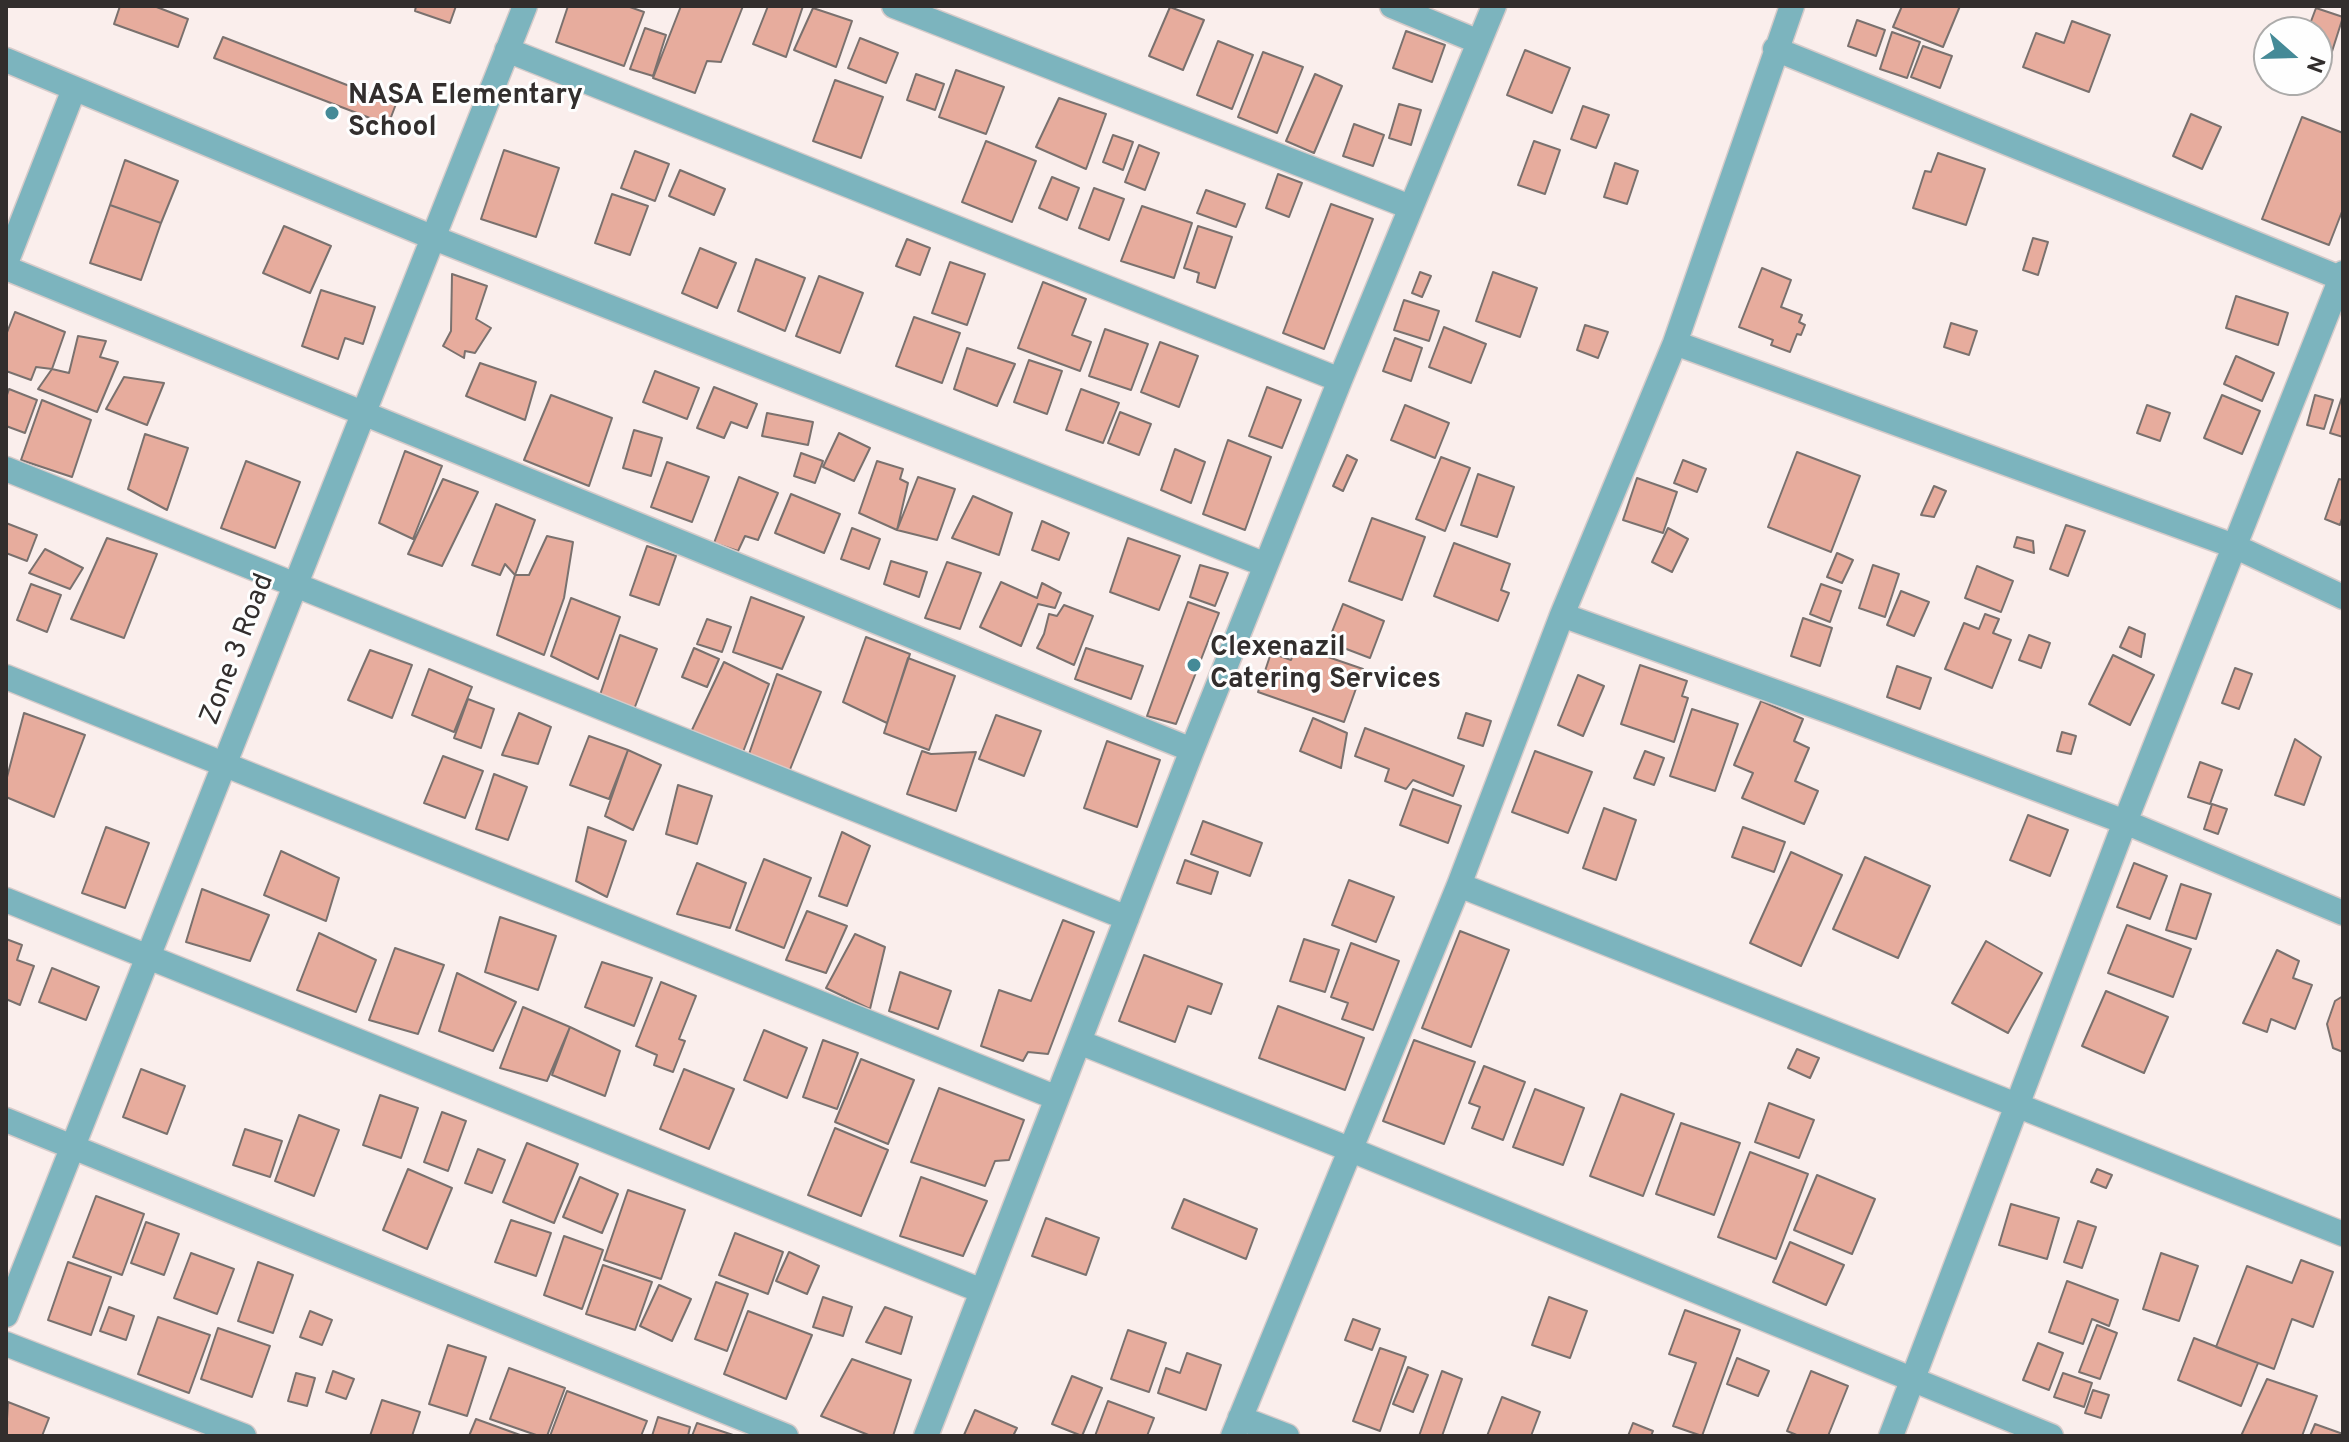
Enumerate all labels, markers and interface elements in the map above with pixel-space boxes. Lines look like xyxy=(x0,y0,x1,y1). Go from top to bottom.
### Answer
north arrow xyxy=(2253,16,2333,96)
text: N xyxy=(2299,52,2330,76)
place label: NASA Elementary School xyxy=(348,80,583,146)
marker: NASA Elementary School xyxy=(323,104,341,122)
street label: Zone 3 Road xyxy=(195,570,283,730)
place label: Clexenazil Catering Services xyxy=(1210,632,1441,698)
marker: Clexenazil Catering Services xyxy=(1185,656,1203,674)

